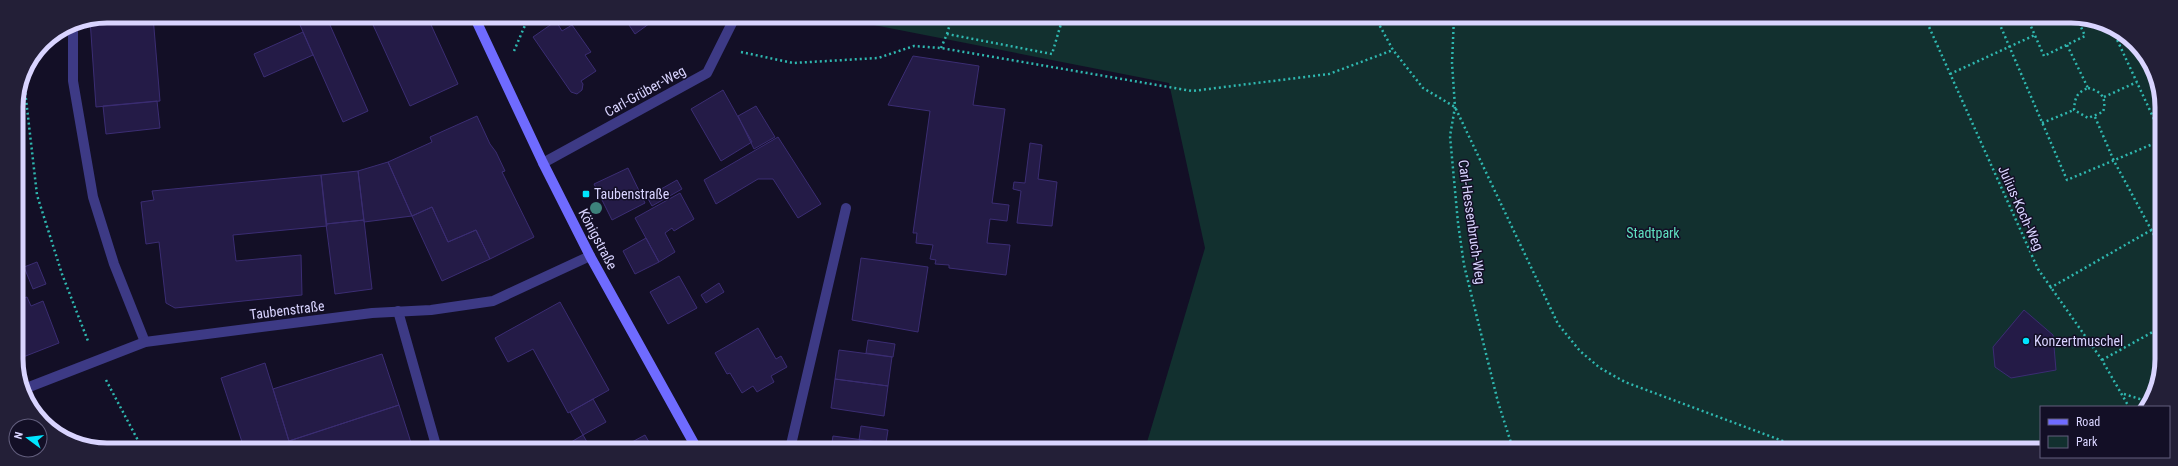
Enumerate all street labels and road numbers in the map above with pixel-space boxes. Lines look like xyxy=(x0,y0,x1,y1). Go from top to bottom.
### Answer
street label: Carl-Grüber-Weg xyxy=(602,62,688,120)
street label: Carl-Hessenbruch-Weg xyxy=(1455,159,1489,285)
street label: Julius-Koch-Weg xyxy=(1995,163,2047,253)
street label: Königstraße xyxy=(575,206,621,272)
street label: Taubenstraße xyxy=(249,297,326,323)

